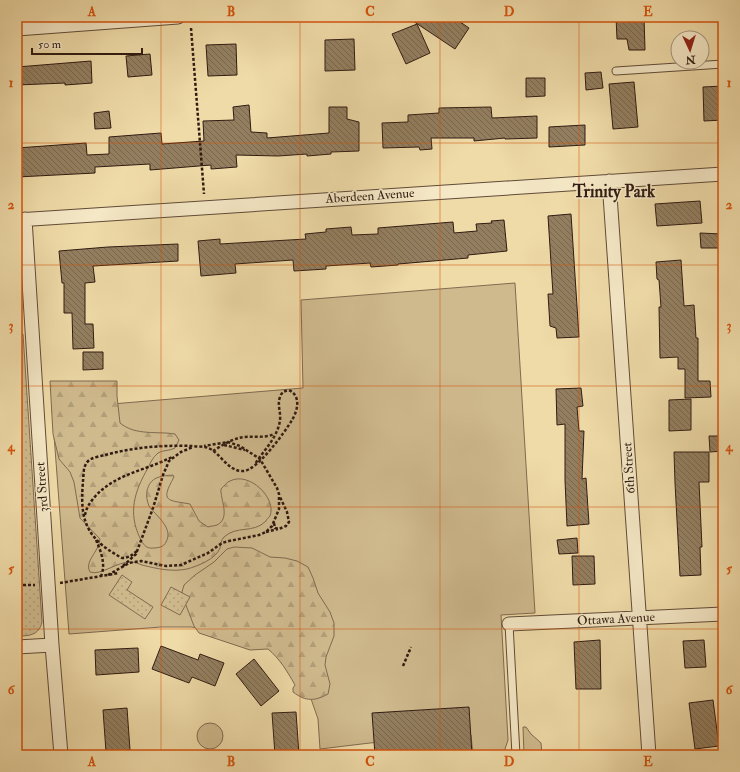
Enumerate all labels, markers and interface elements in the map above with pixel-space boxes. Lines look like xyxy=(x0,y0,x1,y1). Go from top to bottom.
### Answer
text: A xyxy=(87,4,97,20)
text: B xyxy=(227,4,235,20)
text: C xyxy=(365,4,375,20)
text: D xyxy=(504,4,515,20)
text: E xyxy=(643,4,653,20)
scale bar xyxy=(32,30,142,56)
north arrow xyxy=(670,30,710,70)
text: 50 m xyxy=(38,37,62,52)
text: N xyxy=(684,53,697,66)
text: 1 xyxy=(9,75,14,91)
text: 1 xyxy=(727,75,732,91)
district label: Trinity Park xyxy=(572,181,656,203)
street label: Aberdeen Avenue xyxy=(324,185,416,207)
text: 2 xyxy=(8,197,15,213)
text: 2 xyxy=(726,197,733,213)
text: 3 xyxy=(9,318,14,334)
text: 3 xyxy=(727,318,732,334)
text: 4 xyxy=(6,439,15,455)
text: 4 xyxy=(724,439,733,455)
street label: 6th Street xyxy=(619,442,639,494)
street label: 3rd Street xyxy=(32,461,52,513)
text: 5 xyxy=(8,561,14,577)
text: 5 xyxy=(726,561,732,577)
street label: Ottawa Avenue xyxy=(577,609,656,629)
text: 6 xyxy=(8,682,16,698)
text: 6 xyxy=(726,682,734,698)
text: A xyxy=(87,754,97,770)
text: B xyxy=(227,754,235,770)
text: C xyxy=(365,754,375,770)
text: D xyxy=(504,754,515,770)
text: E xyxy=(643,754,653,770)

